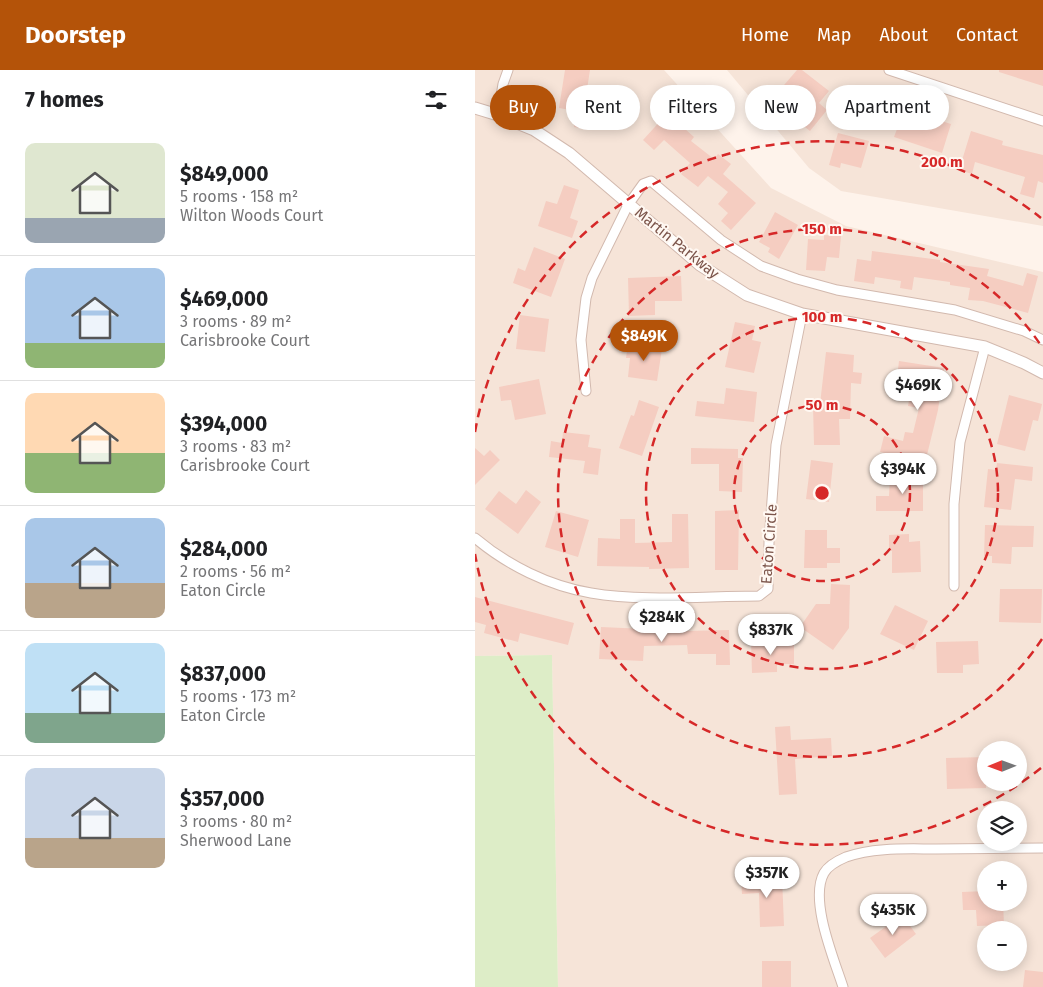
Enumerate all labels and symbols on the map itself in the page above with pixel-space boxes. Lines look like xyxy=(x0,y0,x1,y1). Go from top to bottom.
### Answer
text: 200 m xyxy=(921,153,963,171)
street label: Martin Parkway xyxy=(631,203,723,283)
text: 150 m xyxy=(802,220,842,238)
text: 100 m xyxy=(802,308,842,326)
pin: $849K xyxy=(609,320,679,362)
pin: $469K xyxy=(883,368,953,411)
text: 50 m xyxy=(805,396,839,414)
pin: $394K xyxy=(868,452,938,495)
centre of rings xyxy=(813,484,831,502)
street label: Eaton Circle xyxy=(757,503,781,585)
pin: $284K xyxy=(627,600,697,643)
pin: $837K xyxy=(736,614,806,656)
north arrow xyxy=(977,741,1027,791)
pin: $357K xyxy=(732,856,802,899)
pin: $435K xyxy=(858,894,928,936)

